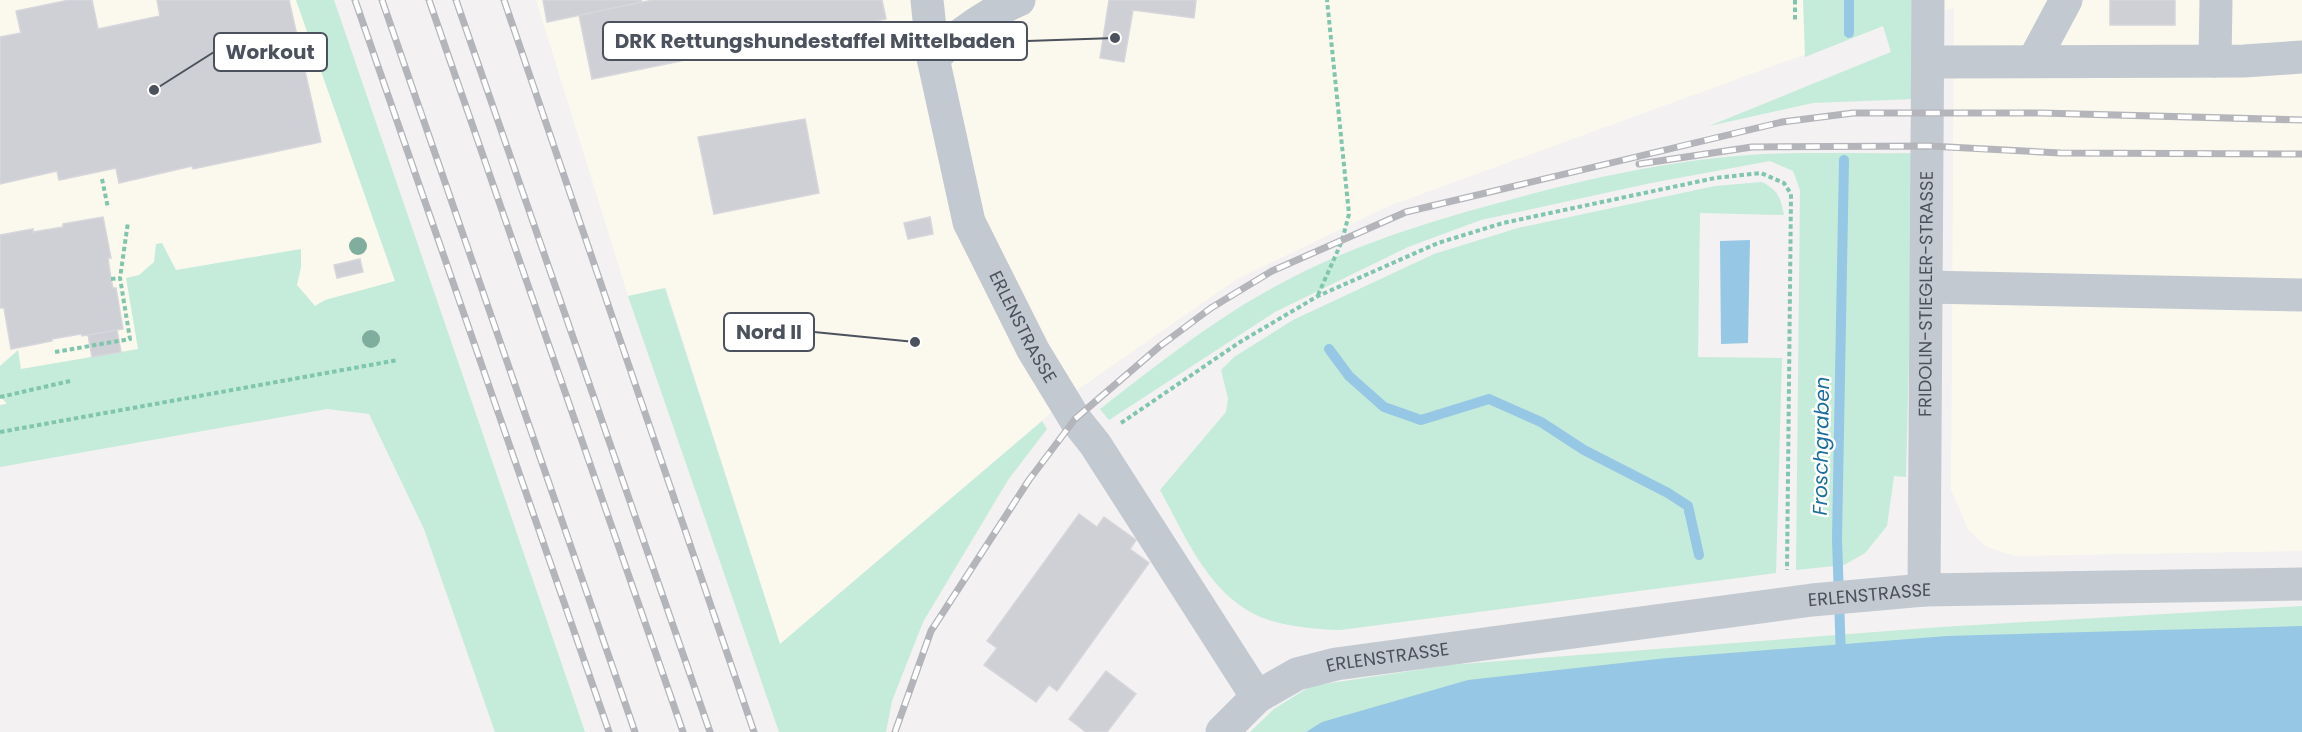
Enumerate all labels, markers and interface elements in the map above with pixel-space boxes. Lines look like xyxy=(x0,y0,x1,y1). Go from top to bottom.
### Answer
callout: DRK Rettungshundestaffel Mittelbaden xyxy=(603,22,1027,60)
text: DRK Rettungshundestaffel Mittelbaden xyxy=(615,27,1015,55)
callout: Workout xyxy=(214,33,327,71)
text: Workout xyxy=(225,38,315,66)
street label: FRIDOLIN-STIEGLER-STRASSE xyxy=(1912,171,1939,417)
street label: ERLENSTRASSE xyxy=(983,266,1063,387)
callout: Nord II xyxy=(724,313,814,351)
text: Nord II xyxy=(736,318,802,346)
water label: Froschgraben xyxy=(1806,376,1836,516)
street label: ERLENSTRASSE xyxy=(1807,577,1931,612)
street label: ERLENSTRASSE xyxy=(1323,636,1451,678)

